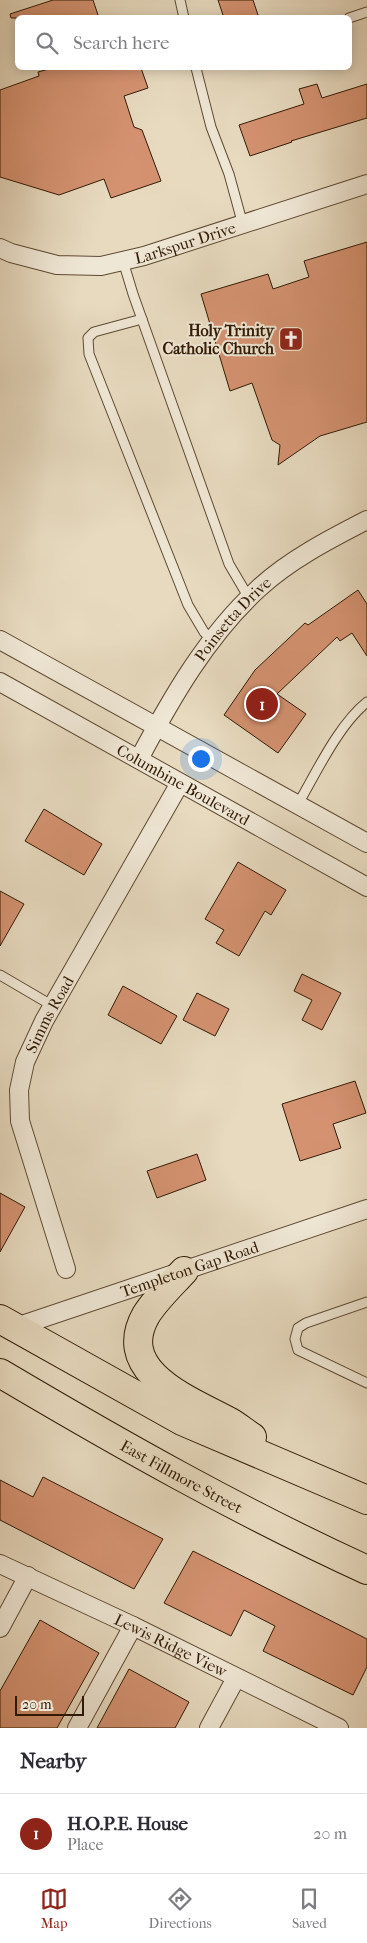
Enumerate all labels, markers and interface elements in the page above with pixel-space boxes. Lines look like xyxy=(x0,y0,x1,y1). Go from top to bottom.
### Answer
search box xyxy=(15,15,352,70)
icon: search xyxy=(33,29,61,57)
text: Search here xyxy=(73,32,169,54)
street label: Larkspur Drive xyxy=(133,218,238,268)
place label: Holy Trinity Catholic Church xyxy=(162,321,275,358)
church icon: Holy Trinity Catholic Church xyxy=(278,326,304,352)
street label: Poinsetta Drive xyxy=(190,573,275,665)
pin: 1 xyxy=(246,685,278,723)
street label: Columbine Boulevard xyxy=(113,740,253,830)
your location xyxy=(188,746,214,772)
street label: Simms Road xyxy=(21,972,78,1056)
street label: Templeton Gap Road xyxy=(118,1237,261,1301)
street label: East Fillmore Street xyxy=(117,1436,246,1518)
street label: Lewis Ridge View xyxy=(111,1610,231,1681)
scale bar xyxy=(15,1693,84,1716)
text: 20 m xyxy=(22,1696,52,1713)
text: Nearby xyxy=(20,1749,86,1773)
text: H.O.P.E. House xyxy=(67,1813,188,1835)
text: 1 xyxy=(33,1824,39,1843)
text: 20 m xyxy=(313,1824,347,1843)
text: Place xyxy=(67,1835,103,1854)
tab: Map xyxy=(40,1885,68,1932)
tab: Directions xyxy=(149,1885,212,1932)
tab: Saved xyxy=(292,1885,327,1932)

